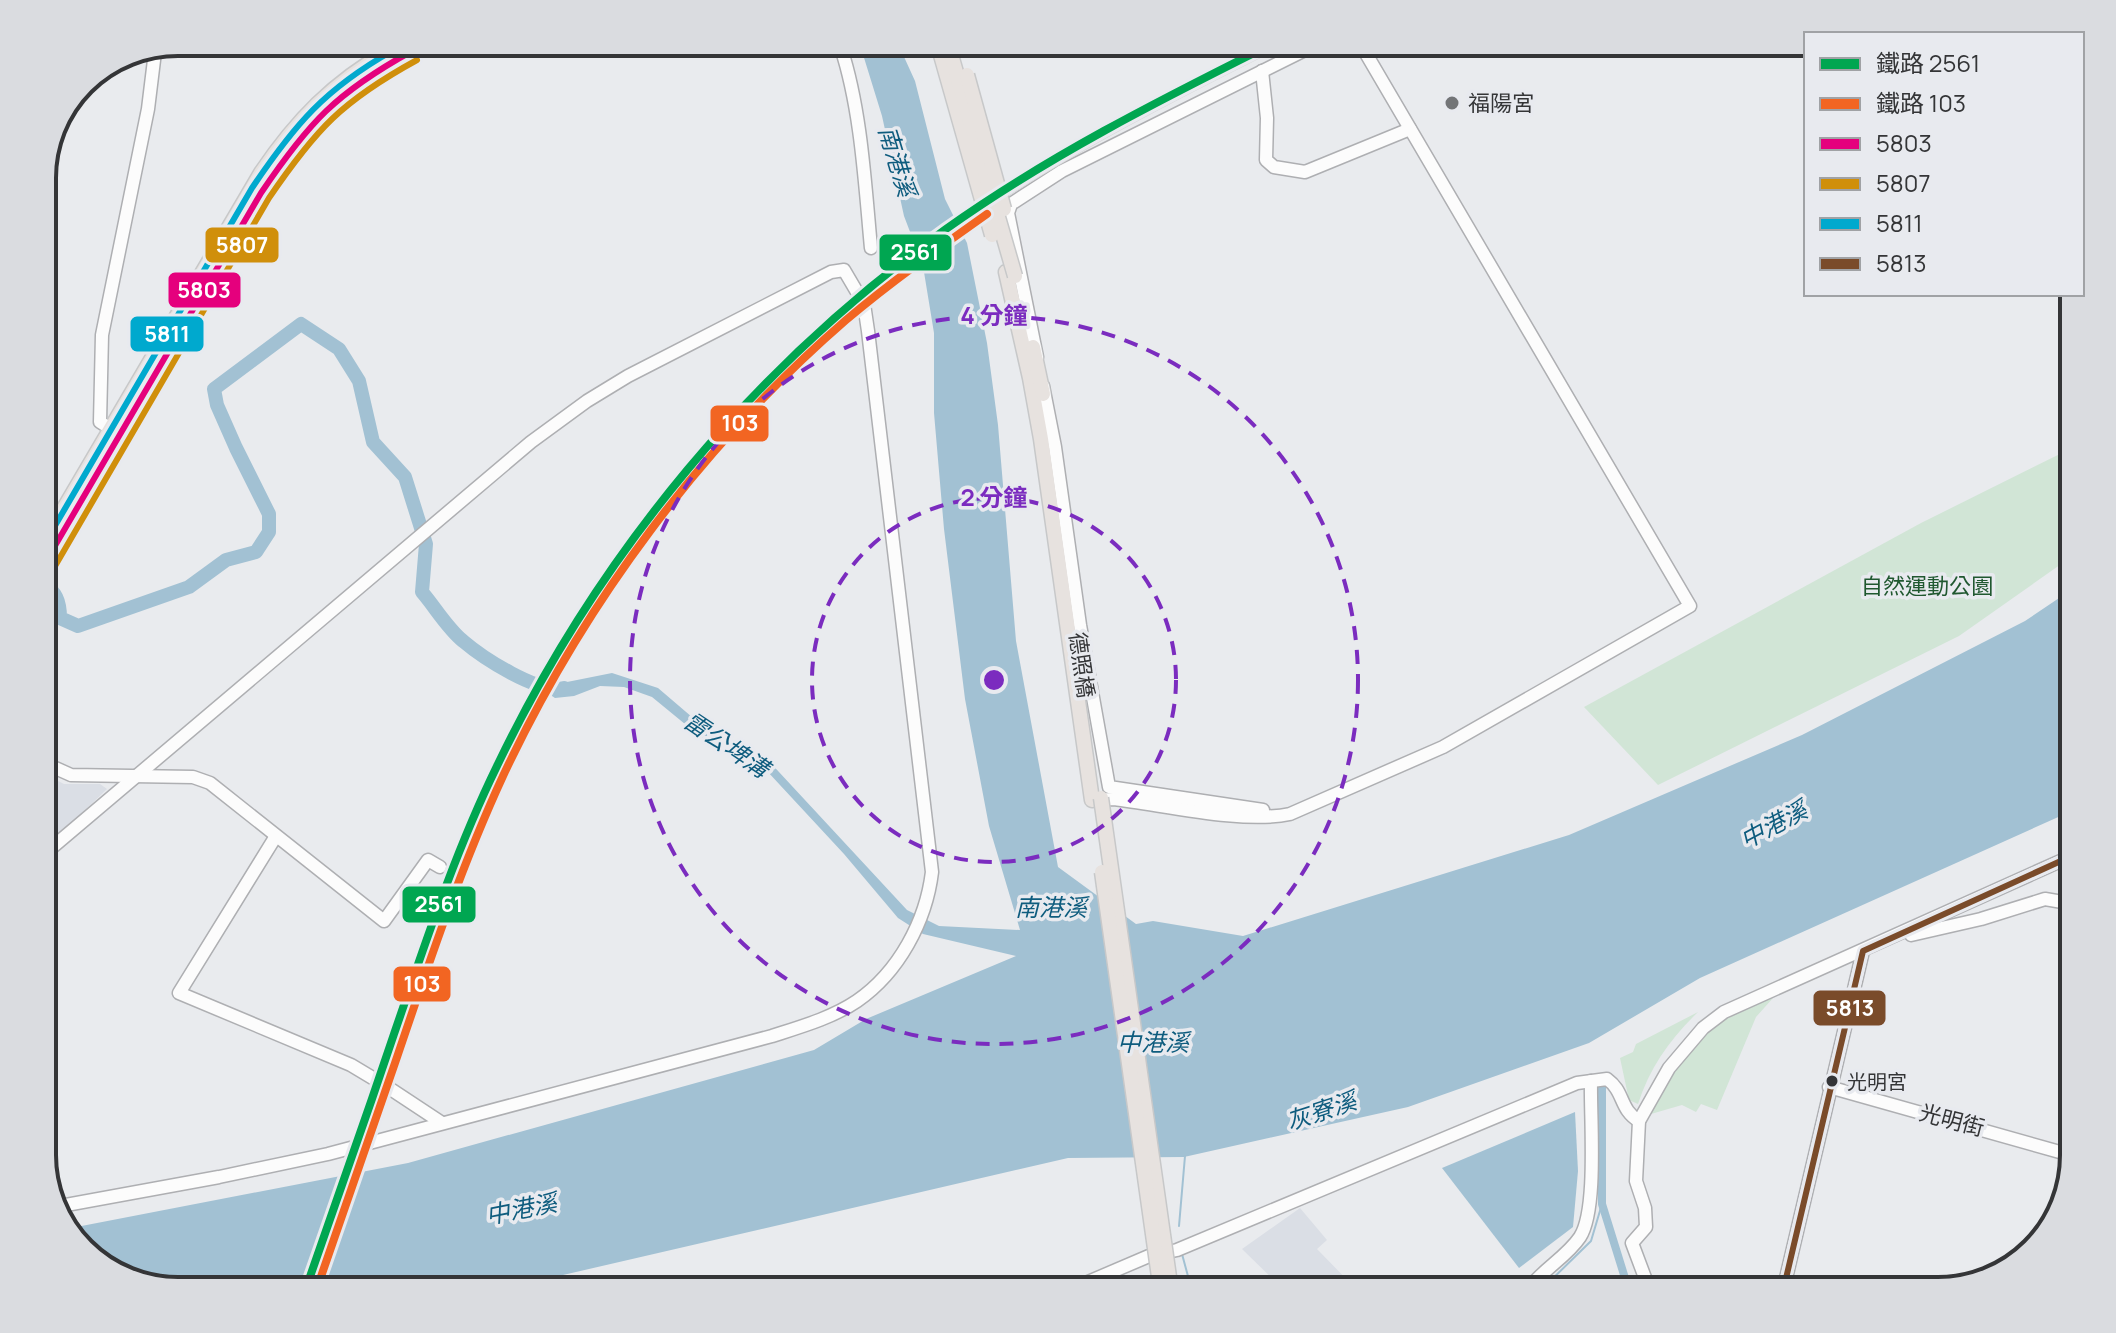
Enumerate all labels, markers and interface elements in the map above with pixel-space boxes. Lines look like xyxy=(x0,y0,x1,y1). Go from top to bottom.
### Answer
legend xyxy=(1804,32,2084,296)
text: 鐵路 2561 xyxy=(1876,46,1980,79)
text: 鐵路 103 xyxy=(1876,86,1966,119)
place label: 福陽宮 xyxy=(1468,88,1534,118)
marker: 福陽宮 xyxy=(1443,94,1461,112)
water label: 南港溪 xyxy=(872,122,925,203)
text: 5803 xyxy=(1876,126,1932,159)
text: 5807 xyxy=(1876,166,1930,199)
text: 5811 xyxy=(1876,206,1923,239)
line badge: 5807 xyxy=(204,226,280,264)
text: 5807 xyxy=(216,230,268,260)
line badge: 2561 xyxy=(878,233,953,272)
text: 2561 xyxy=(891,237,939,267)
text: 5813 xyxy=(1876,246,1926,279)
line badge: 5803 xyxy=(167,271,242,309)
text: 5803 xyxy=(177,275,231,305)
text: 4 分鐘 xyxy=(960,298,1028,331)
line badge: 5811 xyxy=(129,315,205,353)
text: 5811 xyxy=(144,319,190,349)
line badge: 103 xyxy=(709,404,770,443)
text: 103 xyxy=(722,408,758,438)
text: 2 分鐘 xyxy=(960,480,1028,513)
park label: 自然運動公園 xyxy=(1861,571,1993,601)
street label: 德照橋 xyxy=(1063,630,1101,700)
centre of rings xyxy=(980,666,1008,694)
water label: 雷公埤溝 xyxy=(678,703,779,786)
water label: 中港溪 xyxy=(1733,791,1815,855)
line badge: 2561 xyxy=(401,885,477,924)
text: 2561 xyxy=(415,889,463,919)
water label: 南港溪 xyxy=(1015,890,1090,923)
line badge: 103 xyxy=(392,965,452,1003)
text: 103 xyxy=(404,969,440,999)
line badge: 5813 xyxy=(1812,989,1887,1027)
text: 5813 xyxy=(1826,993,1874,1023)
water label: 中港溪 xyxy=(1117,1025,1192,1058)
place label: 光明宮 xyxy=(1847,1068,1907,1095)
marker: 光明宮 xyxy=(1824,1073,1840,1089)
water label: 灰寮溪 xyxy=(1282,1082,1363,1137)
street label: 光明街 xyxy=(1916,1097,1988,1143)
water label: 中港溪 xyxy=(483,1184,562,1231)

